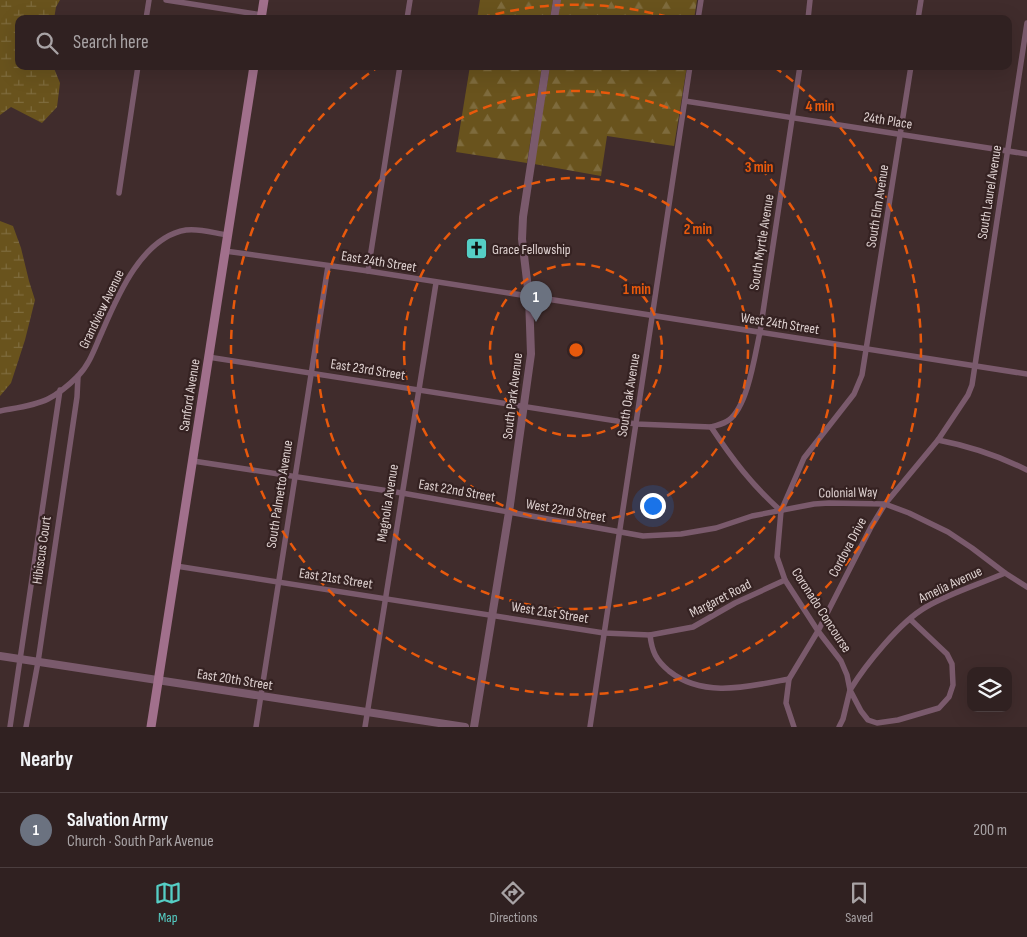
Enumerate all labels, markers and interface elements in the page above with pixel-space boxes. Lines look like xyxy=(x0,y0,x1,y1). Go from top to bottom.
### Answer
search box xyxy=(15,15,1012,70)
icon: search xyxy=(33,29,61,57)
text: Search here xyxy=(73,31,149,54)
text: 4 min xyxy=(806,97,834,116)
street label: 24th Place xyxy=(862,108,914,133)
street label: South Laurel Avenue xyxy=(974,144,1005,240)
text: 3 min xyxy=(745,158,773,177)
street label: South Elm Avenue xyxy=(863,163,892,249)
street label: South Myrtle Avenue xyxy=(746,193,777,291)
text: 2 min xyxy=(684,220,712,239)
church icon: Grace Fellowship xyxy=(464,237,488,261)
place label: Grace Fellowship xyxy=(492,241,571,258)
street label: East 24th Street xyxy=(340,247,418,276)
street label: Grandview Avenue xyxy=(75,267,128,352)
text: 1 min xyxy=(623,280,651,299)
pin: 1 xyxy=(520,281,552,322)
street label: West 24th Street xyxy=(739,309,821,338)
centre of rings xyxy=(567,341,585,359)
street label: South Park Avenue xyxy=(499,352,526,440)
street label: South Oak Avenue xyxy=(614,352,643,438)
street label: East 23rd Street xyxy=(329,355,407,384)
street label: Sanford Avenue xyxy=(175,358,204,432)
street label: South Palmetto Avenue xyxy=(263,439,296,549)
street label: Magnolia Avenue xyxy=(373,463,402,543)
street label: East 22nd Street xyxy=(417,475,497,506)
street label: Colonial Way xyxy=(818,483,878,502)
your location xyxy=(640,493,666,519)
street label: West 22nd Street xyxy=(524,495,607,526)
street label: Hibiscus Court xyxy=(28,515,55,585)
street label: Cordova Drive xyxy=(825,515,870,580)
street label: Amelia Avenue xyxy=(915,562,985,607)
street label: East 21st Street xyxy=(298,564,374,593)
street label: Coronado Concourse xyxy=(788,565,855,656)
street label: Margaret Road xyxy=(686,576,754,621)
street label: West 21st Street xyxy=(510,598,590,627)
street label: East 20th Street xyxy=(196,665,274,694)
map controls xyxy=(967,667,1012,712)
button: layers xyxy=(967,667,1012,712)
text: Nearby xyxy=(20,747,73,772)
text: Salvation Army xyxy=(67,809,168,832)
text: 1 xyxy=(33,821,39,840)
text: 200 m xyxy=(973,821,1007,840)
text: Church · South Park Avenue xyxy=(67,832,214,851)
tab: Map xyxy=(154,879,182,926)
tab: Directions xyxy=(489,879,538,926)
tab: Saved xyxy=(845,879,873,926)

